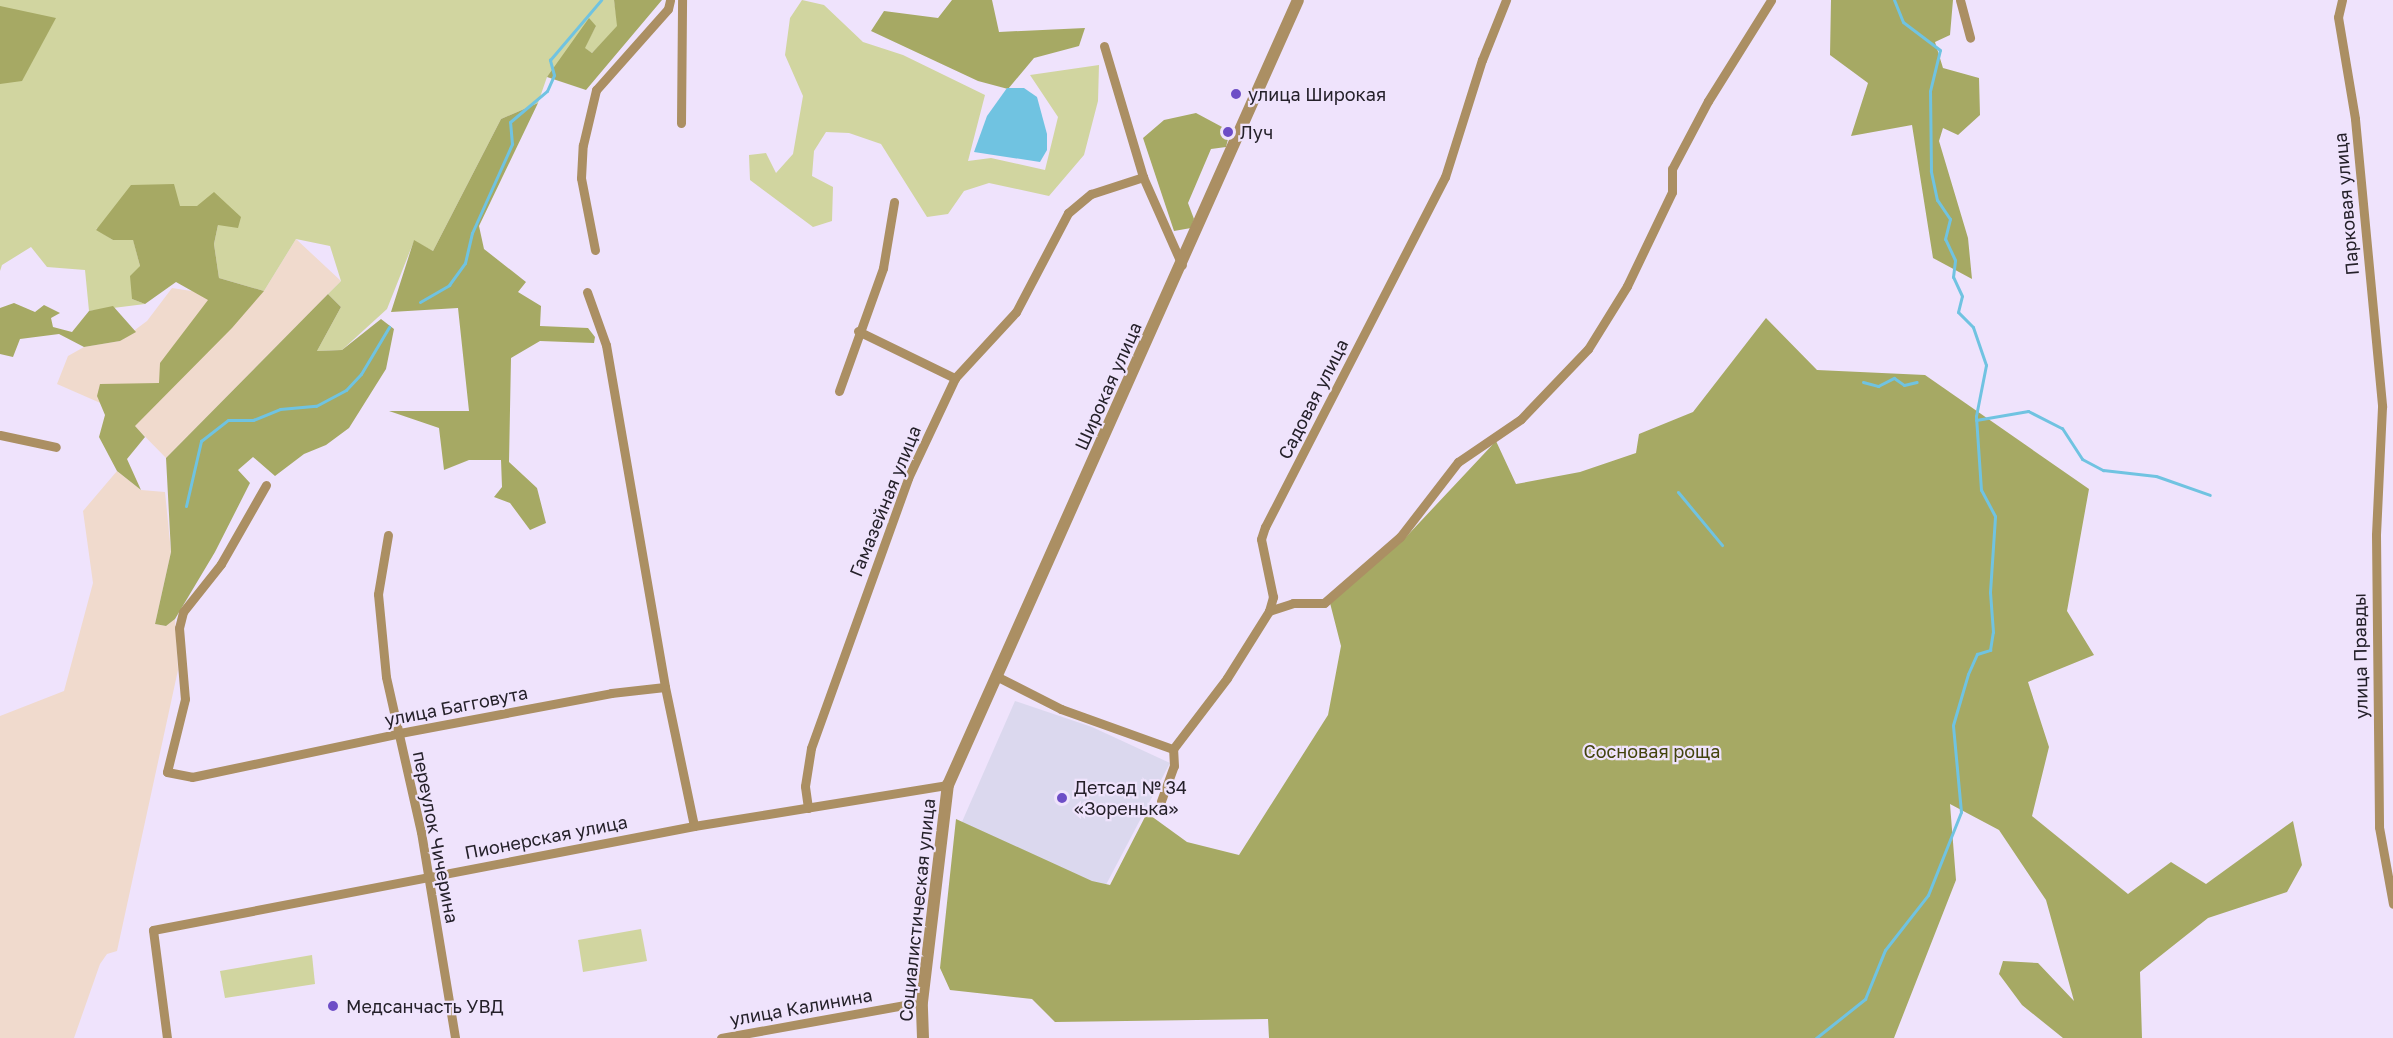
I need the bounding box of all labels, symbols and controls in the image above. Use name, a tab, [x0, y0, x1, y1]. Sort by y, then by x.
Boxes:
place label: улица Широкая	[1248, 83, 1386, 105]
marker: улица Широкая	[1229, 87, 1243, 101]
place label: Луч	[1240, 121, 1273, 143]
marker: Луч	[1221, 125, 1235, 139]
street label: Парковая улица	[2329, 132, 2363, 276]
street label: Широкая улица	[1070, 319, 1146, 453]
street label: Садовая улица	[1273, 335, 1353, 463]
street label: Гамазейная улица	[845, 422, 925, 580]
street label: улица Правды	[2348, 593, 2372, 719]
street label: улица Багговута	[383, 682, 529, 730]
park label: Сосновая роща	[1583, 740, 1721, 762]
street label: переулок Чичерина	[409, 749, 463, 925]
place label: Детсад № 34 «Зоренька»	[1074, 777, 1187, 820]
marker: Детсад № 34 «Зоренька»	[1055, 791, 1069, 805]
street label: Социалистическая улица	[895, 797, 939, 1023]
street label: Пионерская улица	[463, 811, 629, 863]
street label: улица Калинина	[728, 984, 874, 1030]
place label: Медсанчасть УВД	[346, 995, 504, 1017]
marker: Медсанчасть УВД	[324, 997, 342, 1015]

